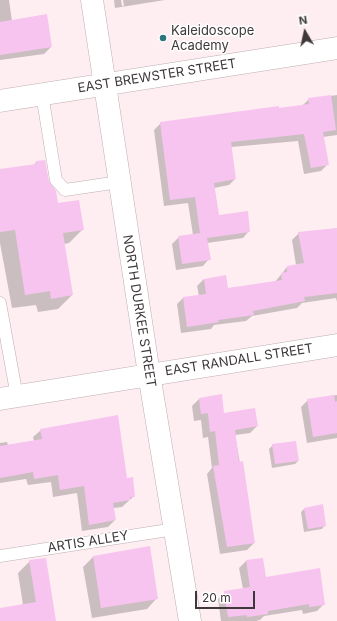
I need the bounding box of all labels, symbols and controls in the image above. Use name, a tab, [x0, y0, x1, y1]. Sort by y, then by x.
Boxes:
north arrow	[285, 12, 325, 52]
text: N	[298, 13, 308, 28]
place label: Kaleidoscope Academy	[171, 23, 254, 54]
marker: Kaleidoscope Academy	[158, 33, 168, 43]
street label: EAST BREWSTER STREET	[77, 56, 237, 96]
street label: NORTH DURKEE STREET	[119, 234, 159, 388]
street label: EAST RANDALL STREET	[164, 341, 314, 379]
street label: ARTIS ALLEY	[47, 528, 129, 556]
scale bar	[197, 583, 257, 609]
text: 20 m	[202, 590, 231, 605]

